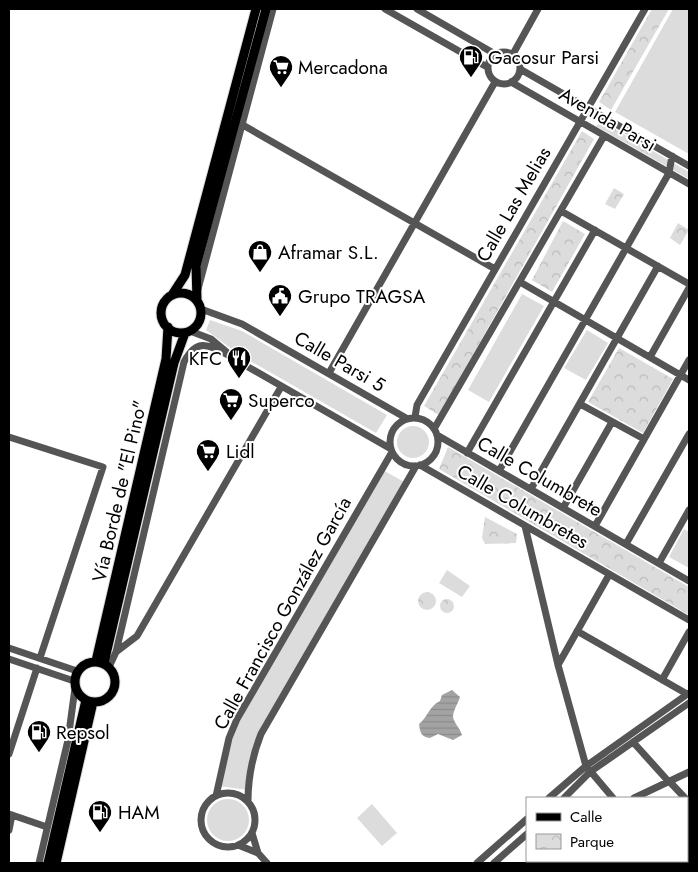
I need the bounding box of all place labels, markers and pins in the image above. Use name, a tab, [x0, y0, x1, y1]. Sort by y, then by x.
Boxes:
fuel station icon: Gacosur Parsi	[458, 44, 484, 78]
place label: Gacosur Parsi	[488, 44, 599, 71]
supermarket icon: Mercadona	[268, 54, 294, 88]
place label: Mercadona	[298, 54, 388, 81]
shop icon: Aframar S.L.	[247, 239, 273, 273]
place label: Aframar S.L.	[278, 239, 379, 266]
public building icon: Grupo TRAGSA	[267, 283, 293, 317]
place label: Grupo TRAGSA	[298, 283, 426, 310]
place label: KFC	[189, 345, 222, 372]
restaurant icon: KFC	[226, 345, 252, 379]
supermarket icon: Superco	[218, 387, 244, 421]
place label: Superco	[248, 387, 315, 414]
supermarket icon: Lidl	[195, 438, 221, 472]
place label: Lidl	[226, 438, 255, 465]
fuel station icon: Repsol	[26, 719, 52, 753]
place label: Repsol	[56, 719, 110, 746]
fuel station icon: HAM	[87, 799, 113, 833]
place label: HAM	[118, 799, 160, 826]

